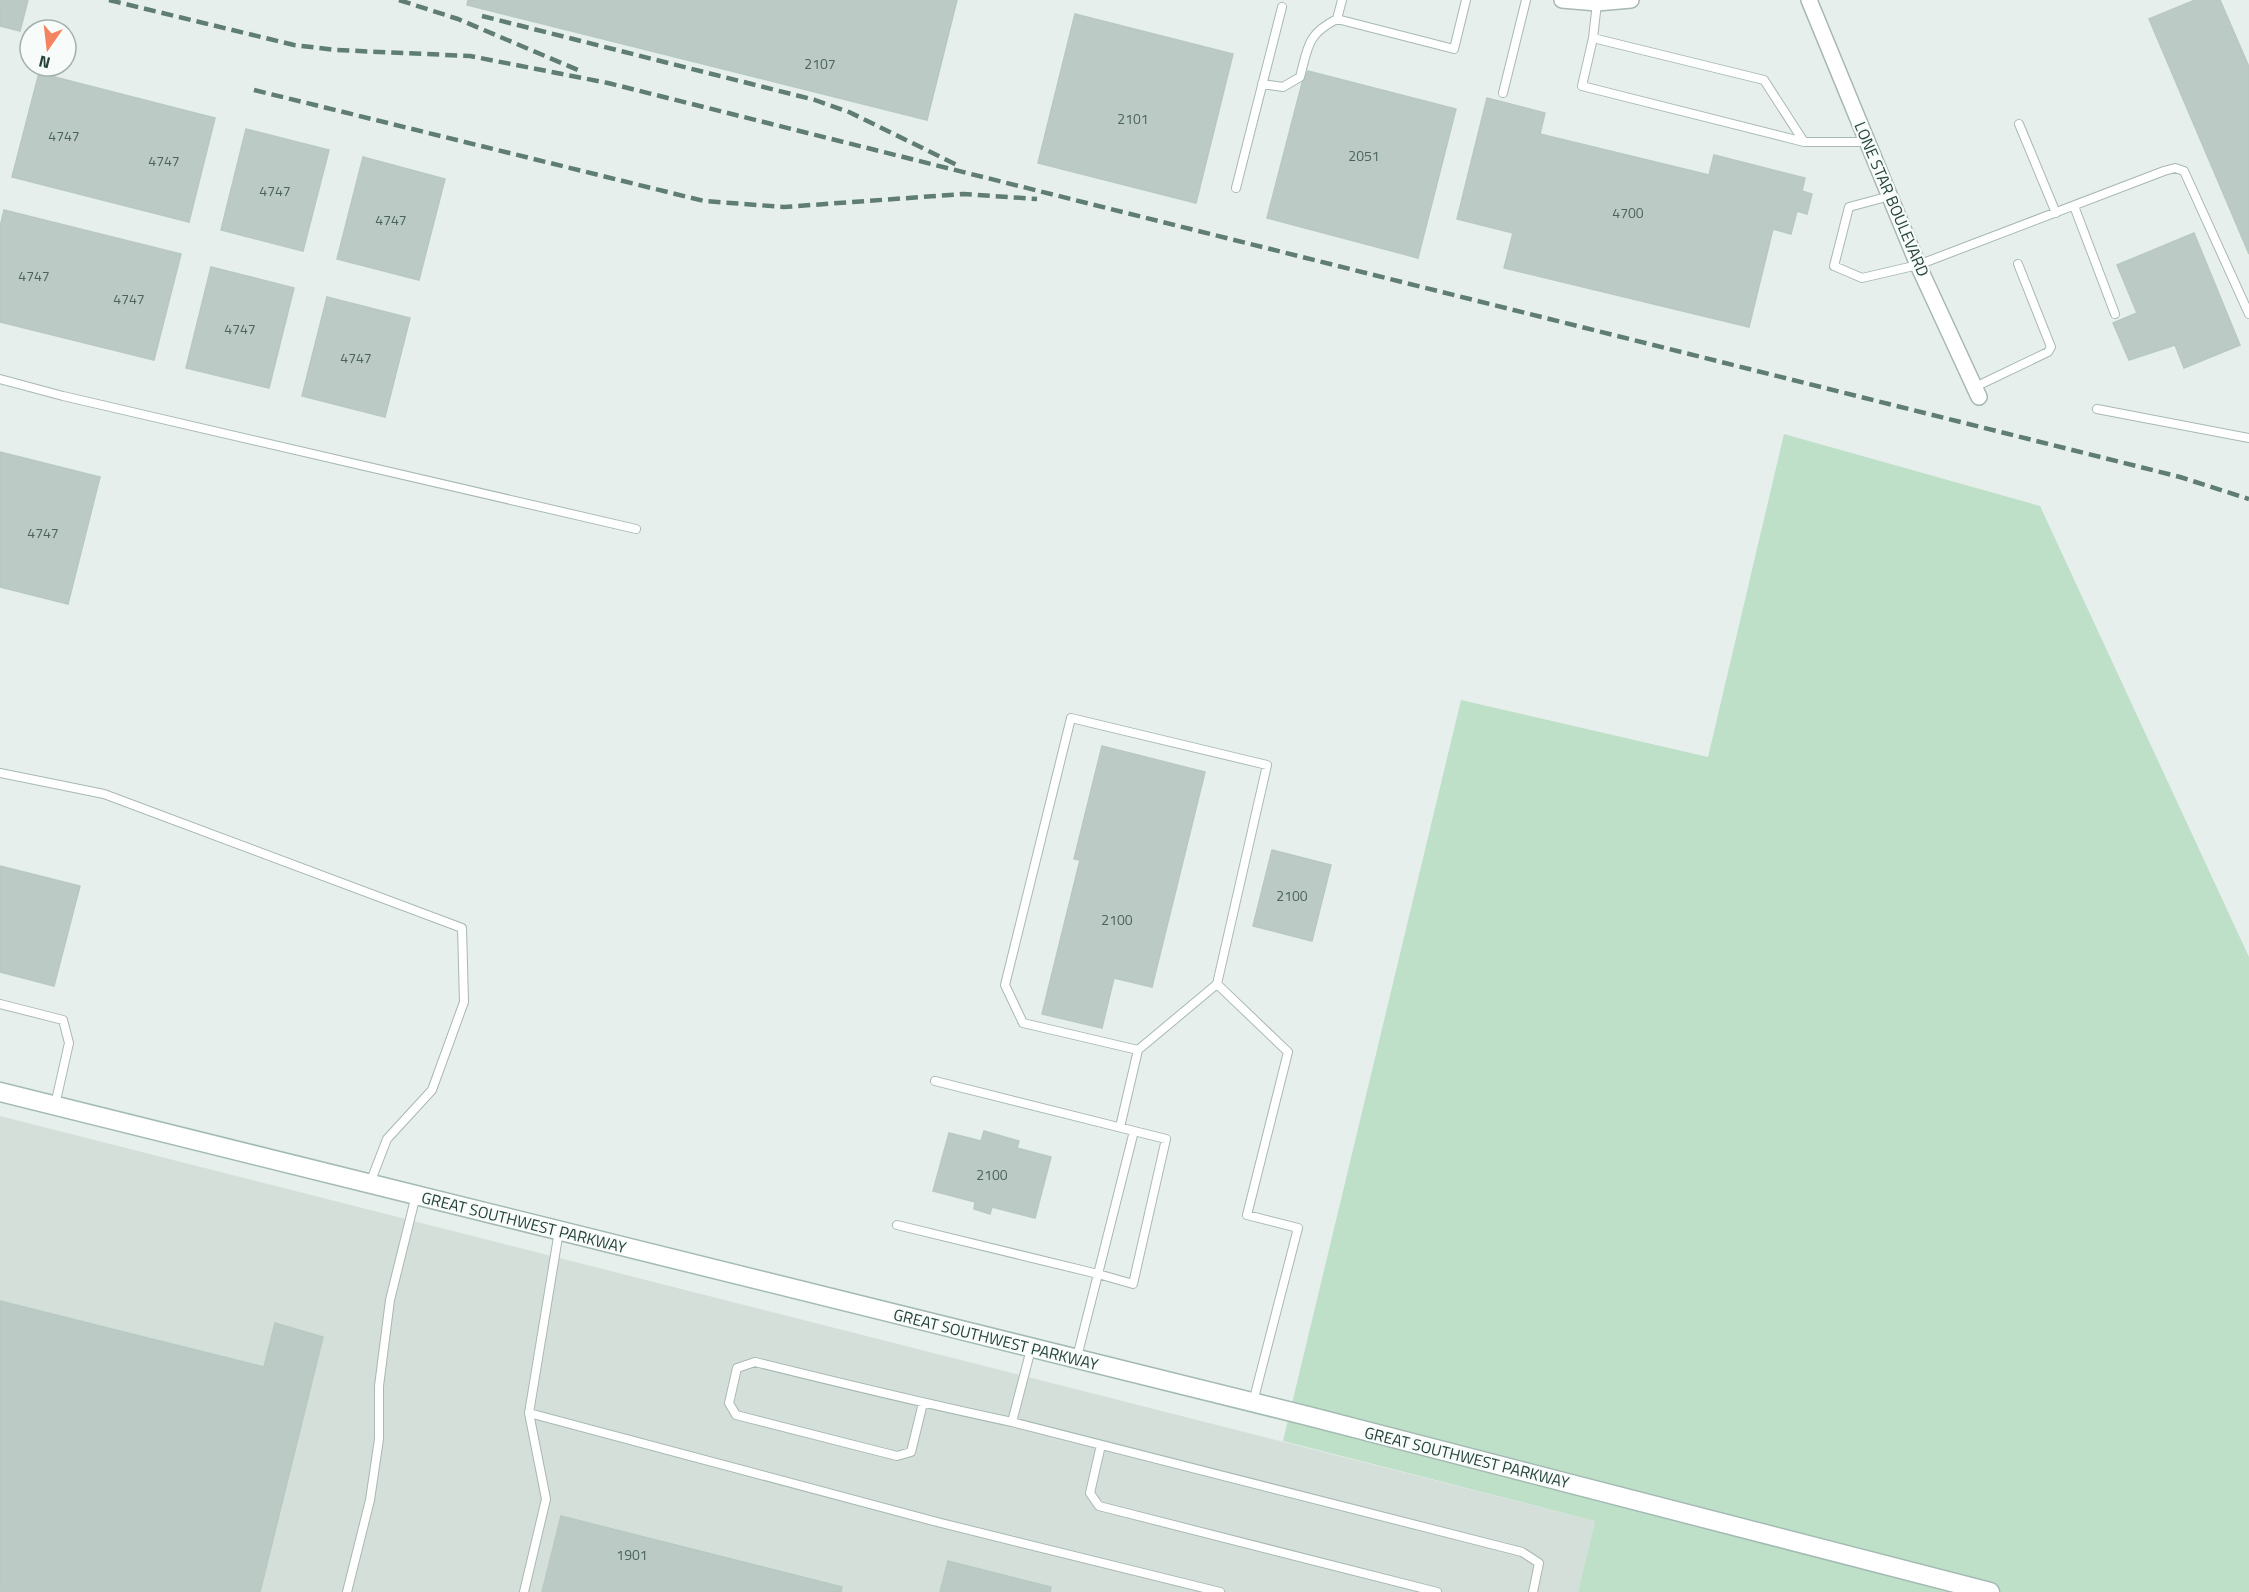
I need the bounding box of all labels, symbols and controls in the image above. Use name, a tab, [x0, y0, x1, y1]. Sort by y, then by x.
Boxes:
north arrow	[18, 18, 78, 78]
text: N	[36, 50, 53, 76]
house number: 2107	[804, 53, 836, 74]
house number: 2101	[1117, 108, 1149, 129]
street label: LONE STAR BOULEVARD	[1848, 118, 1936, 280]
house number: 4747	[48, 125, 80, 146]
house number: 2051	[1348, 145, 1380, 166]
house number: 4747	[148, 150, 180, 171]
house number: 4747	[259, 180, 291, 201]
house number: 4700	[1612, 202, 1644, 223]
house number: 4747	[375, 209, 407, 230]
house number: 4747	[18, 265, 50, 286]
house number: 4747	[113, 288, 145, 309]
house number: 4747	[224, 318, 256, 339]
house number: 4747	[340, 347, 372, 368]
house number: 4747	[27, 522, 59, 543]
house number: 2100	[1276, 885, 1308, 906]
house number: 2100	[1101, 909, 1133, 930]
house number: 2100	[976, 1164, 1008, 1185]
street label: GREAT SOUTHWEST PARKWAY	[419, 1185, 629, 1259]
street label: GREAT SOUTHWEST PARKWAY	[891, 1302, 1101, 1376]
street label: GREAT SOUTHWEST PARKWAY	[1362, 1420, 1572, 1494]
house number: 1901	[616, 1544, 648, 1565]

